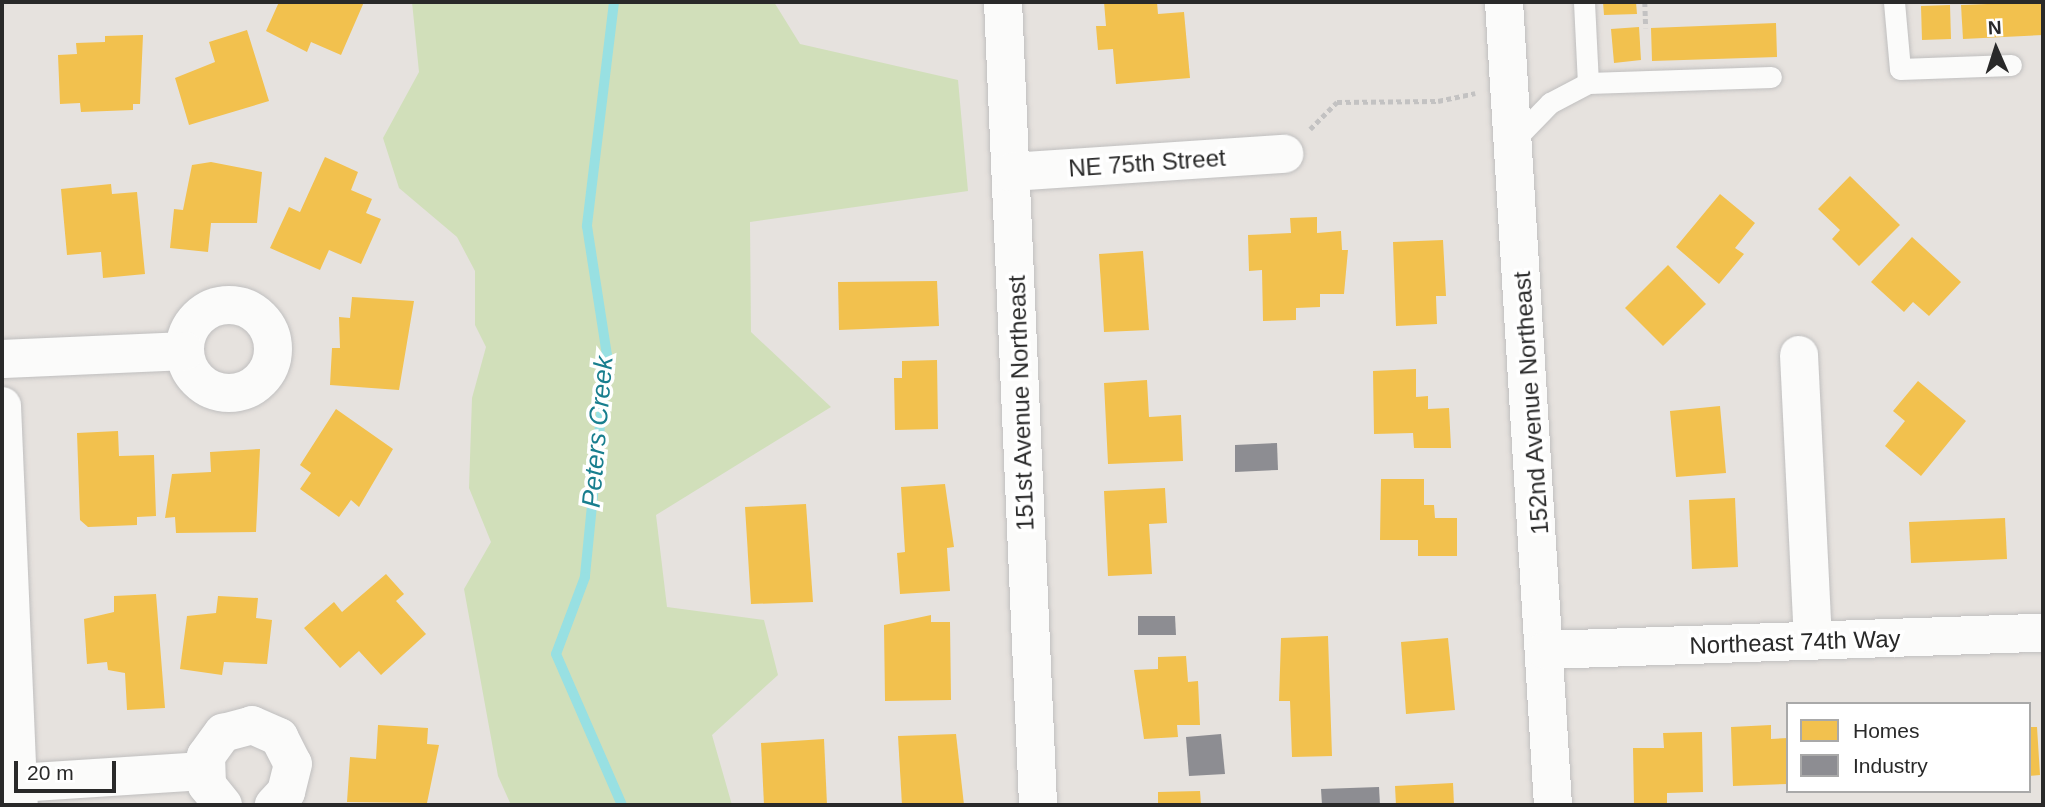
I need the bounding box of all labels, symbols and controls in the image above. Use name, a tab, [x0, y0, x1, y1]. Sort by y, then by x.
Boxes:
north arrow	[1961, 14, 2031, 84]
text: N	[1987, 17, 2002, 38]
street label: NE 75th Street	[1067, 143, 1227, 183]
street label: 152nd Avenue Northeast	[1507, 270, 1555, 536]
street label: 151st Avenue Northeast	[1002, 274, 1040, 532]
water label: Peters Creek	[576, 355, 620, 509]
street label: Northeast 74th Way	[1689, 624, 1901, 660]
legend	[1786, 702, 2031, 793]
text: Homes	[1853, 719, 1920, 742]
scale bar	[18, 748, 119, 792]
text: Industry	[1853, 754, 1928, 777]
text: 20 m	[27, 761, 74, 784]

